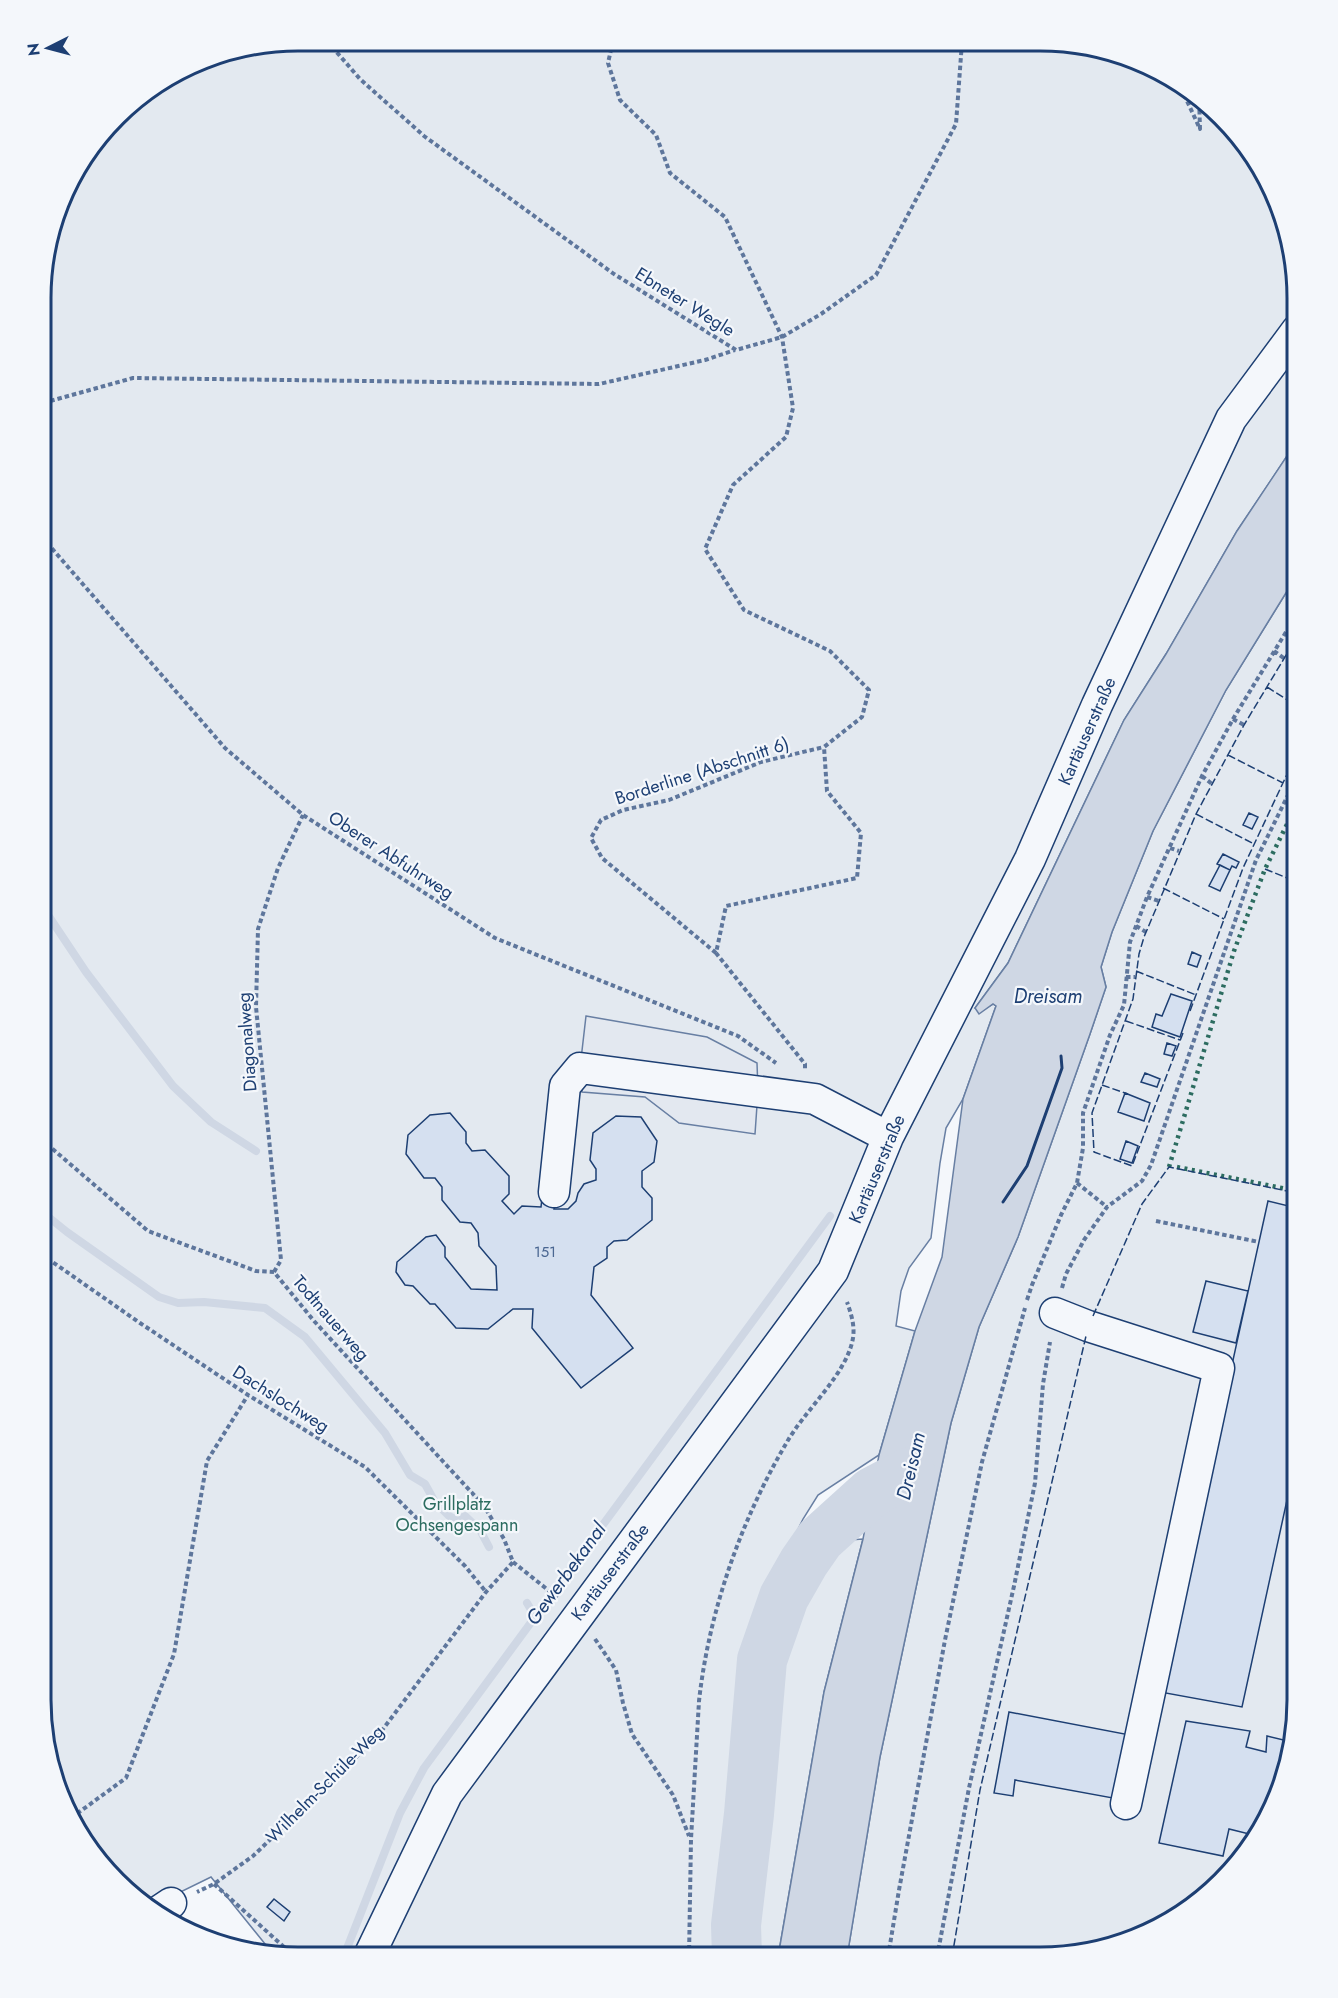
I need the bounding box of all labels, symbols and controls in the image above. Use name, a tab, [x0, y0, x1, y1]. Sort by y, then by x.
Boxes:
north arrow	[18, 18, 78, 78]
text: N	[21, 42, 46, 57]
street label: Ebneter Wegle	[630, 261, 740, 343]
street label: Kartäuserstraße	[1052, 673, 1122, 789]
street label: Borderline (Abschnitt 6)	[612, 731, 792, 811]
street label: Oberer Abfuhrweg	[323, 805, 459, 905]
water label: Dreisam	[1014, 982, 1082, 1011]
street label: Diagonalweg	[231, 992, 263, 1092]
street label: Kartäuserstraße	[842, 1111, 912, 1227]
house number: 151	[534, 1241, 556, 1263]
street label: Todtnauerweg	[286, 1269, 376, 1367]
street label: Dachslochweg	[228, 1359, 334, 1439]
water label: Dreisam	[889, 1429, 933, 1503]
park label: Grillplatz Ochsengespann	[396, 1491, 518, 1538]
water label: Gewerbekanal	[519, 1515, 614, 1631]
street label: Kartäuserstraße	[565, 1518, 655, 1626]
street label: Wilhelm-Schüle-Weg	[260, 1719, 390, 1849]

